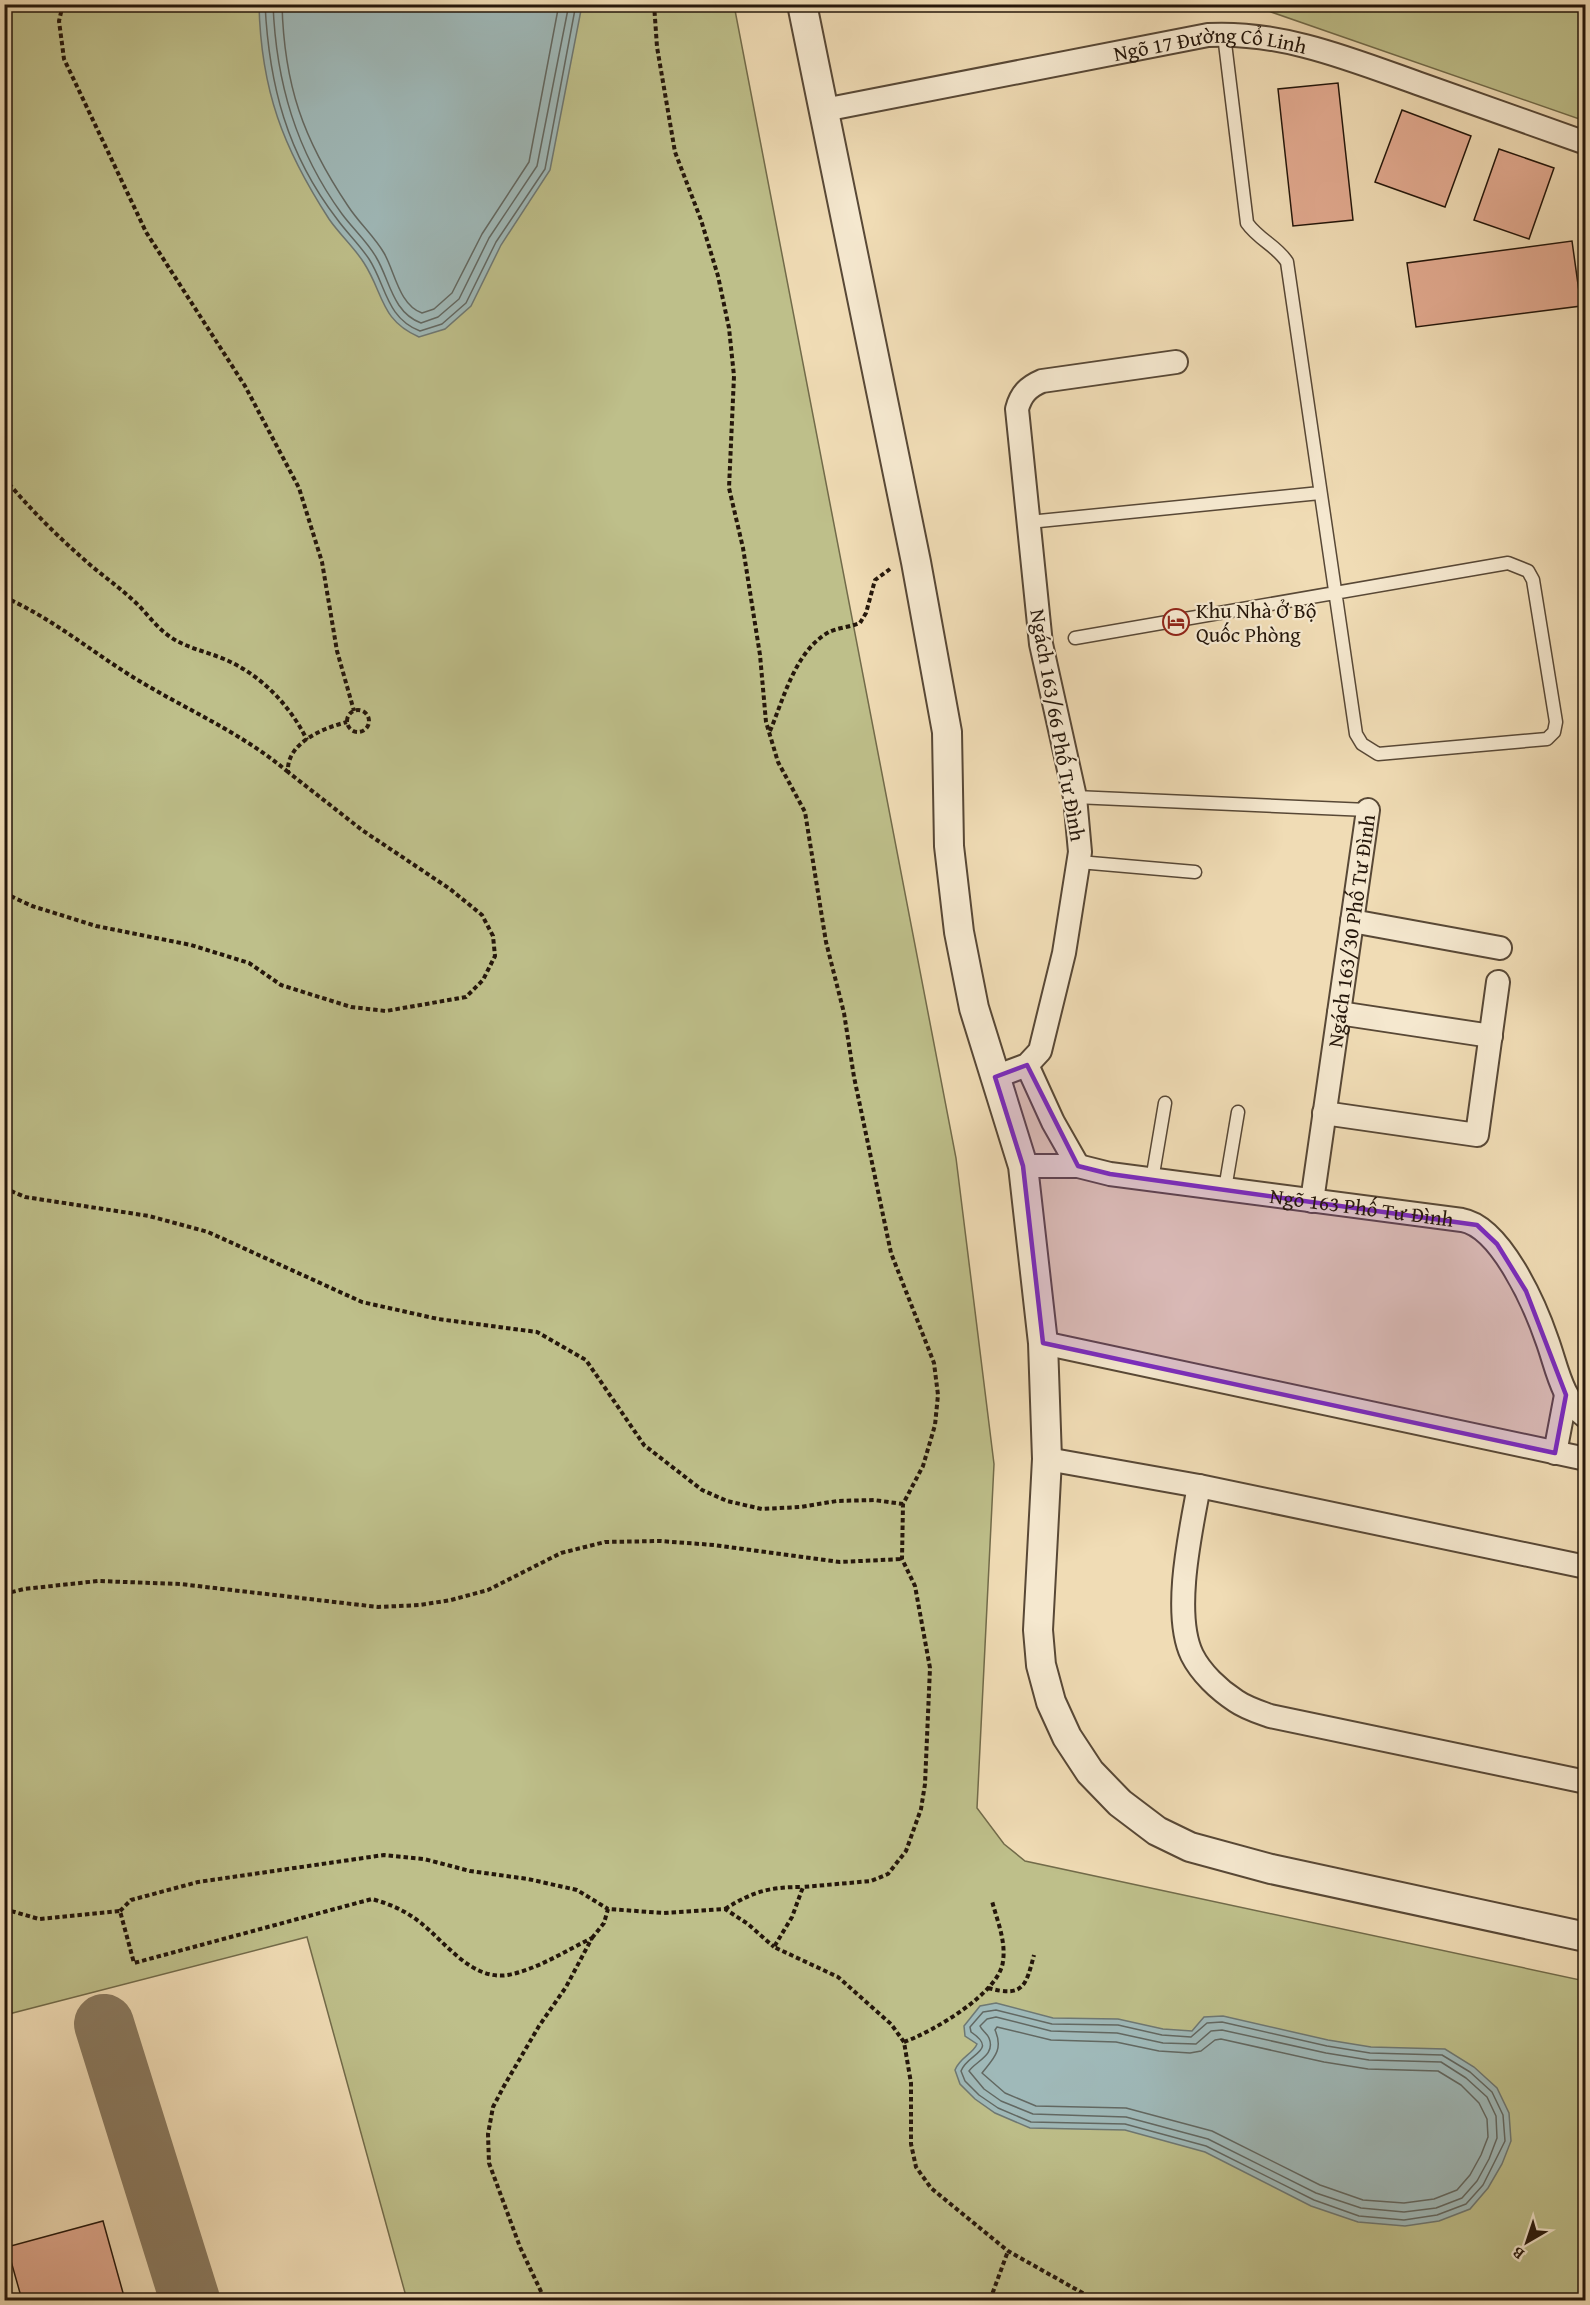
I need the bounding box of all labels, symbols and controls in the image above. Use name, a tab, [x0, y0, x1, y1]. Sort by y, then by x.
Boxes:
street label: Ngõ 17 Đường Cổ Linh	[1111, 19, 1310, 69]
place label: Khu Nhà Ở Bộ Quốc Phòng	[1196, 595, 1316, 650]
street label: Ngách 163/66 Phố Tư Đình	[1022, 607, 1094, 844]
hotel icon: Khu Nhà Ở Bộ Quốc Phòng	[1161, 607, 1191, 637]
street label: Ngách 163/30 Phố Tư Đình	[1319, 812, 1383, 1049]
street label: Ngõ 163 Phố Tư Đình	[1268, 1180, 1456, 1234]
north arrow	[1497, 2212, 1557, 2272]
text: B	[1506, 2241, 1529, 2266]

